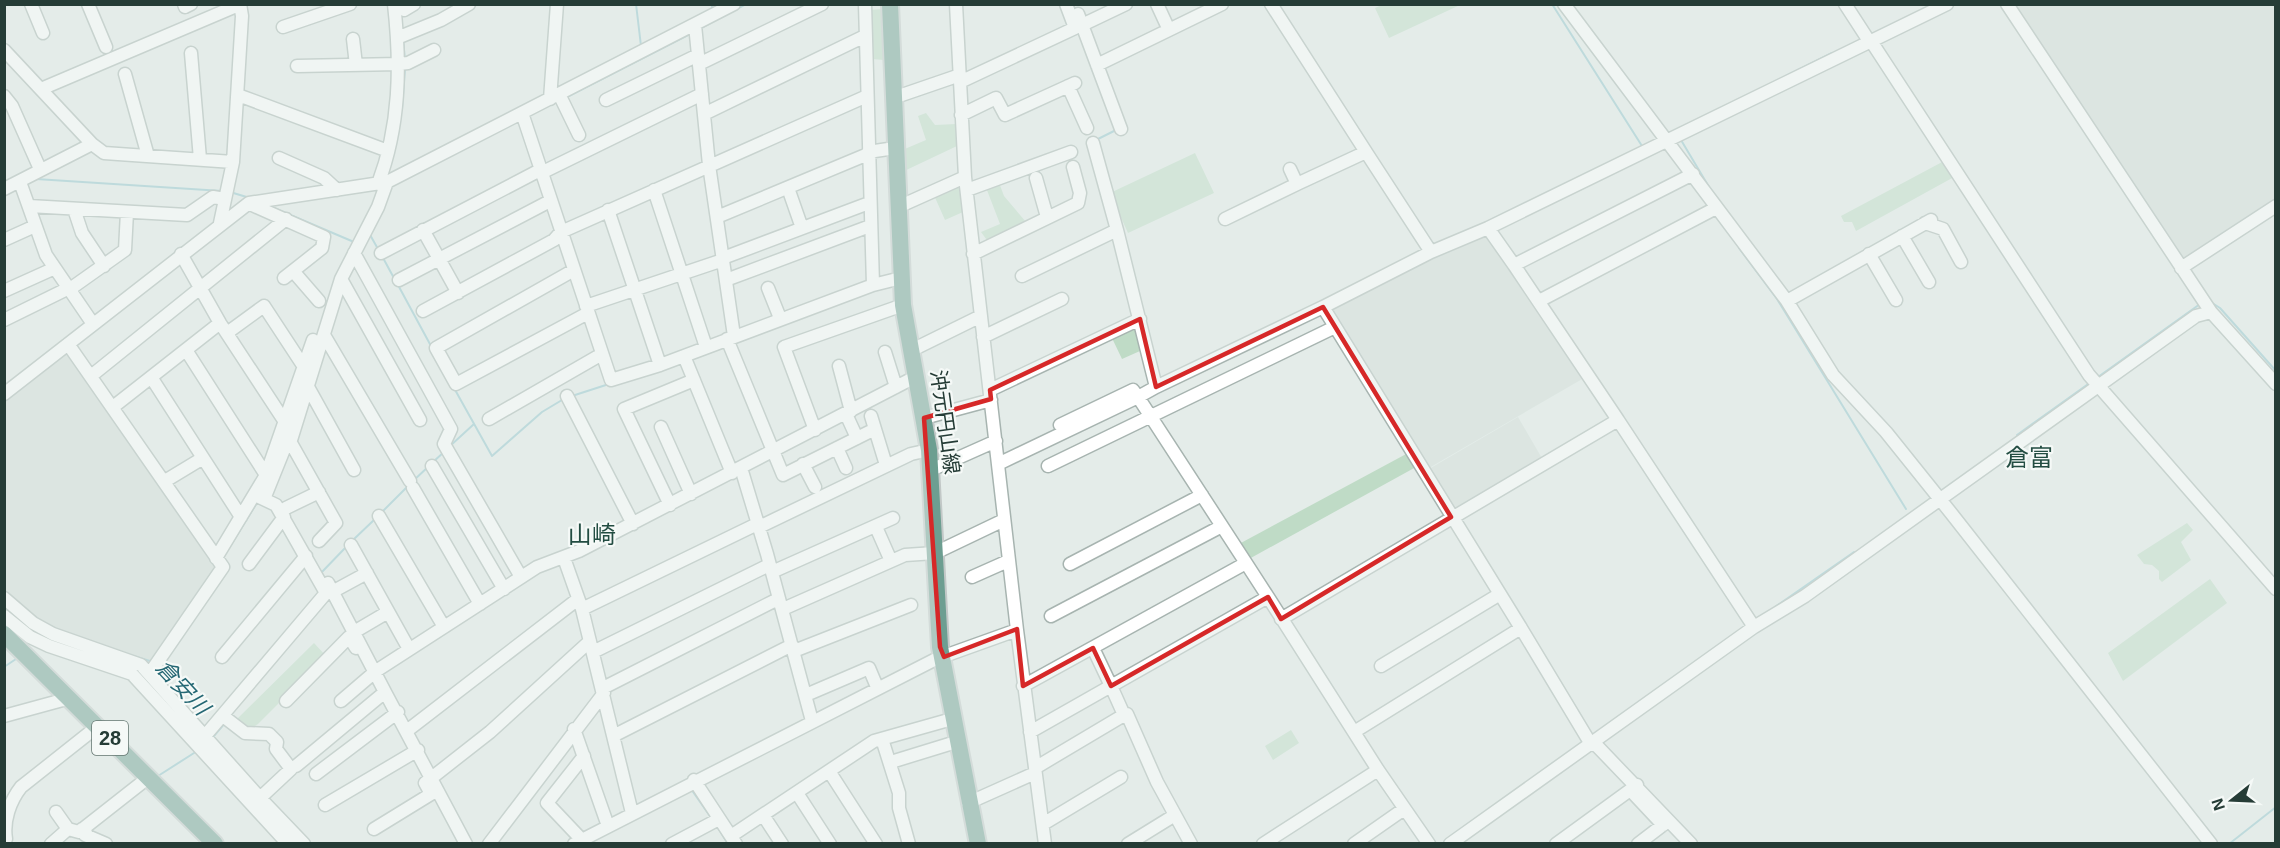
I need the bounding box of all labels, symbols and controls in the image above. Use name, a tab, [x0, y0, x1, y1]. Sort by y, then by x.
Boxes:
street label: 沖元円山線	[927, 368, 964, 476]
district label: 倉富	[2005, 444, 2053, 471]
district label: 山崎	[568, 521, 616, 548]
water label: 倉安川	[151, 655, 216, 721]
road number: 28	[92, 721, 128, 755]
north arrow	[2202, 770, 2262, 830]
text: N	[2208, 796, 2228, 813]

